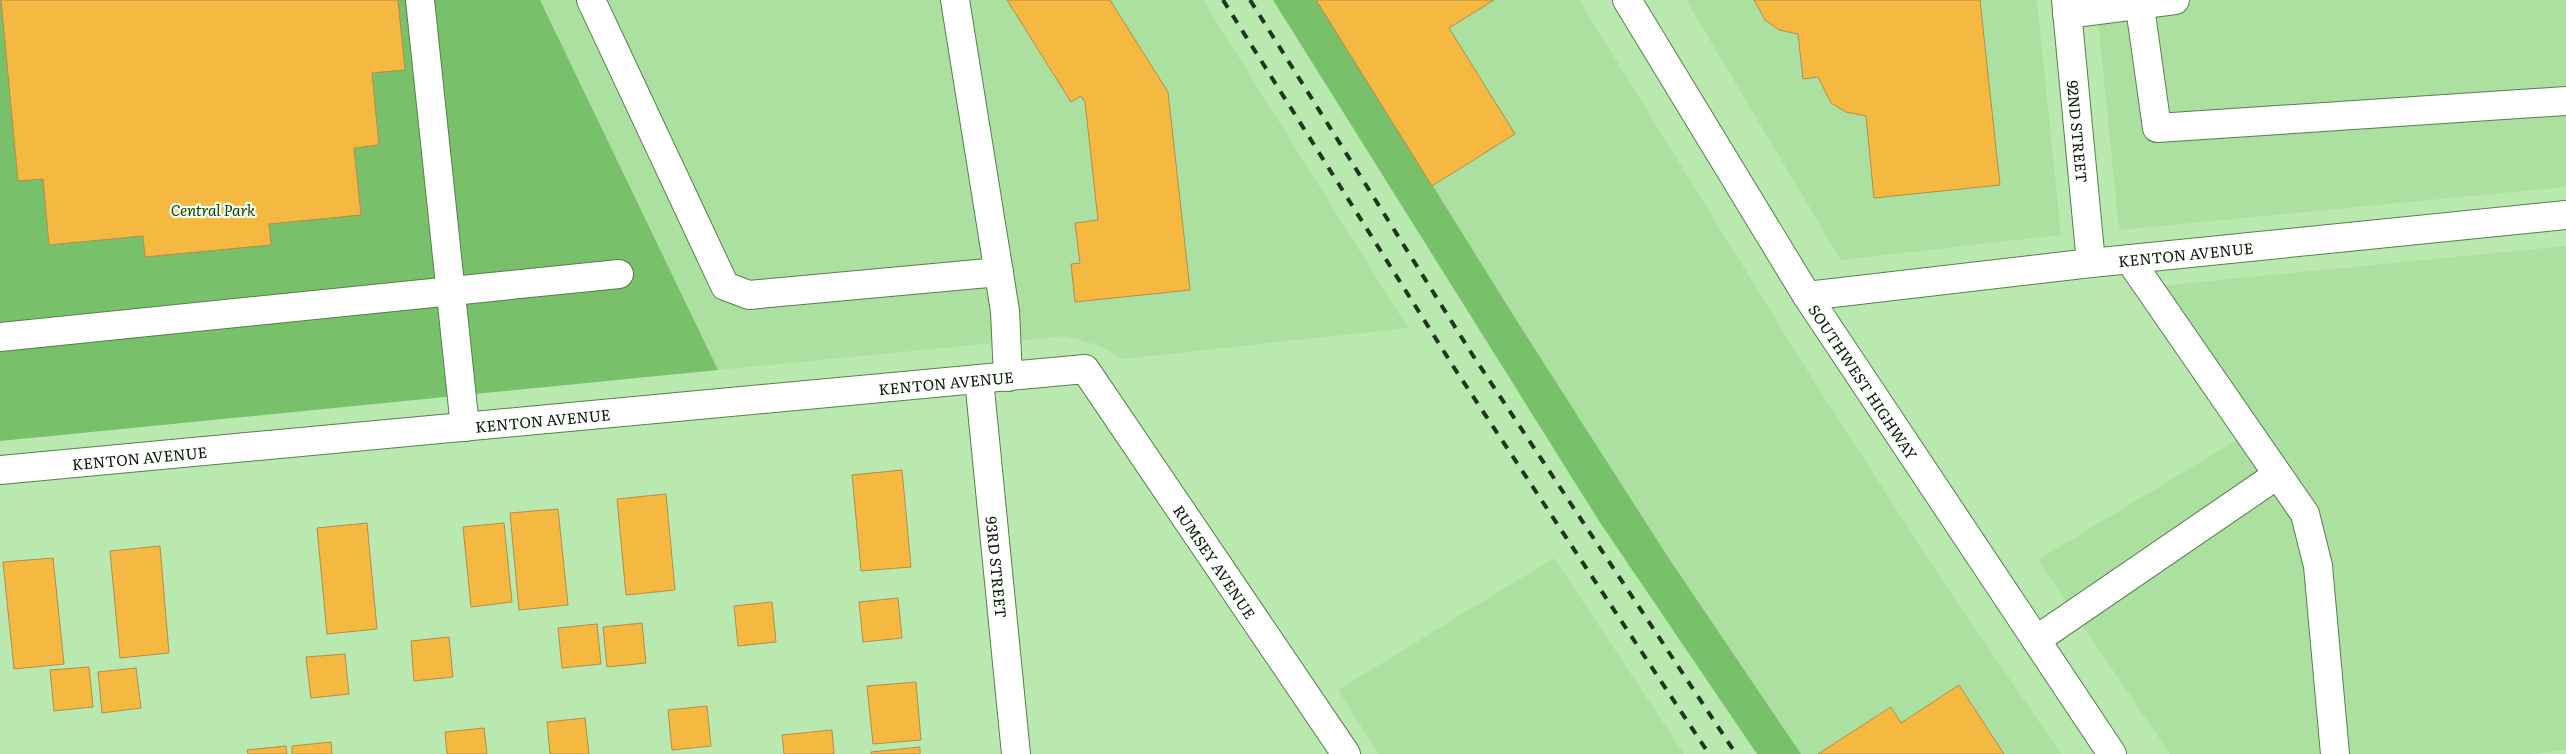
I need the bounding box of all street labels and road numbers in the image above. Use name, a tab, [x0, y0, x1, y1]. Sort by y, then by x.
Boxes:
street label: 92ND STREET	[2062, 79, 2095, 184]
street label: KENTON AVENUE	[2117, 235, 2254, 272]
street label: SOUTHWEST HIGHWAY	[1804, 299, 1924, 464]
street label: KENTON AVENUE	[877, 364, 1014, 400]
street label: KENTON AVENUE	[474, 402, 611, 437]
street label: KENTON AVENUE	[71, 439, 208, 475]
street label: RUMSEY AVENUE	[1168, 500, 1262, 623]
street label: 93RD STREET	[981, 515, 1014, 619]

